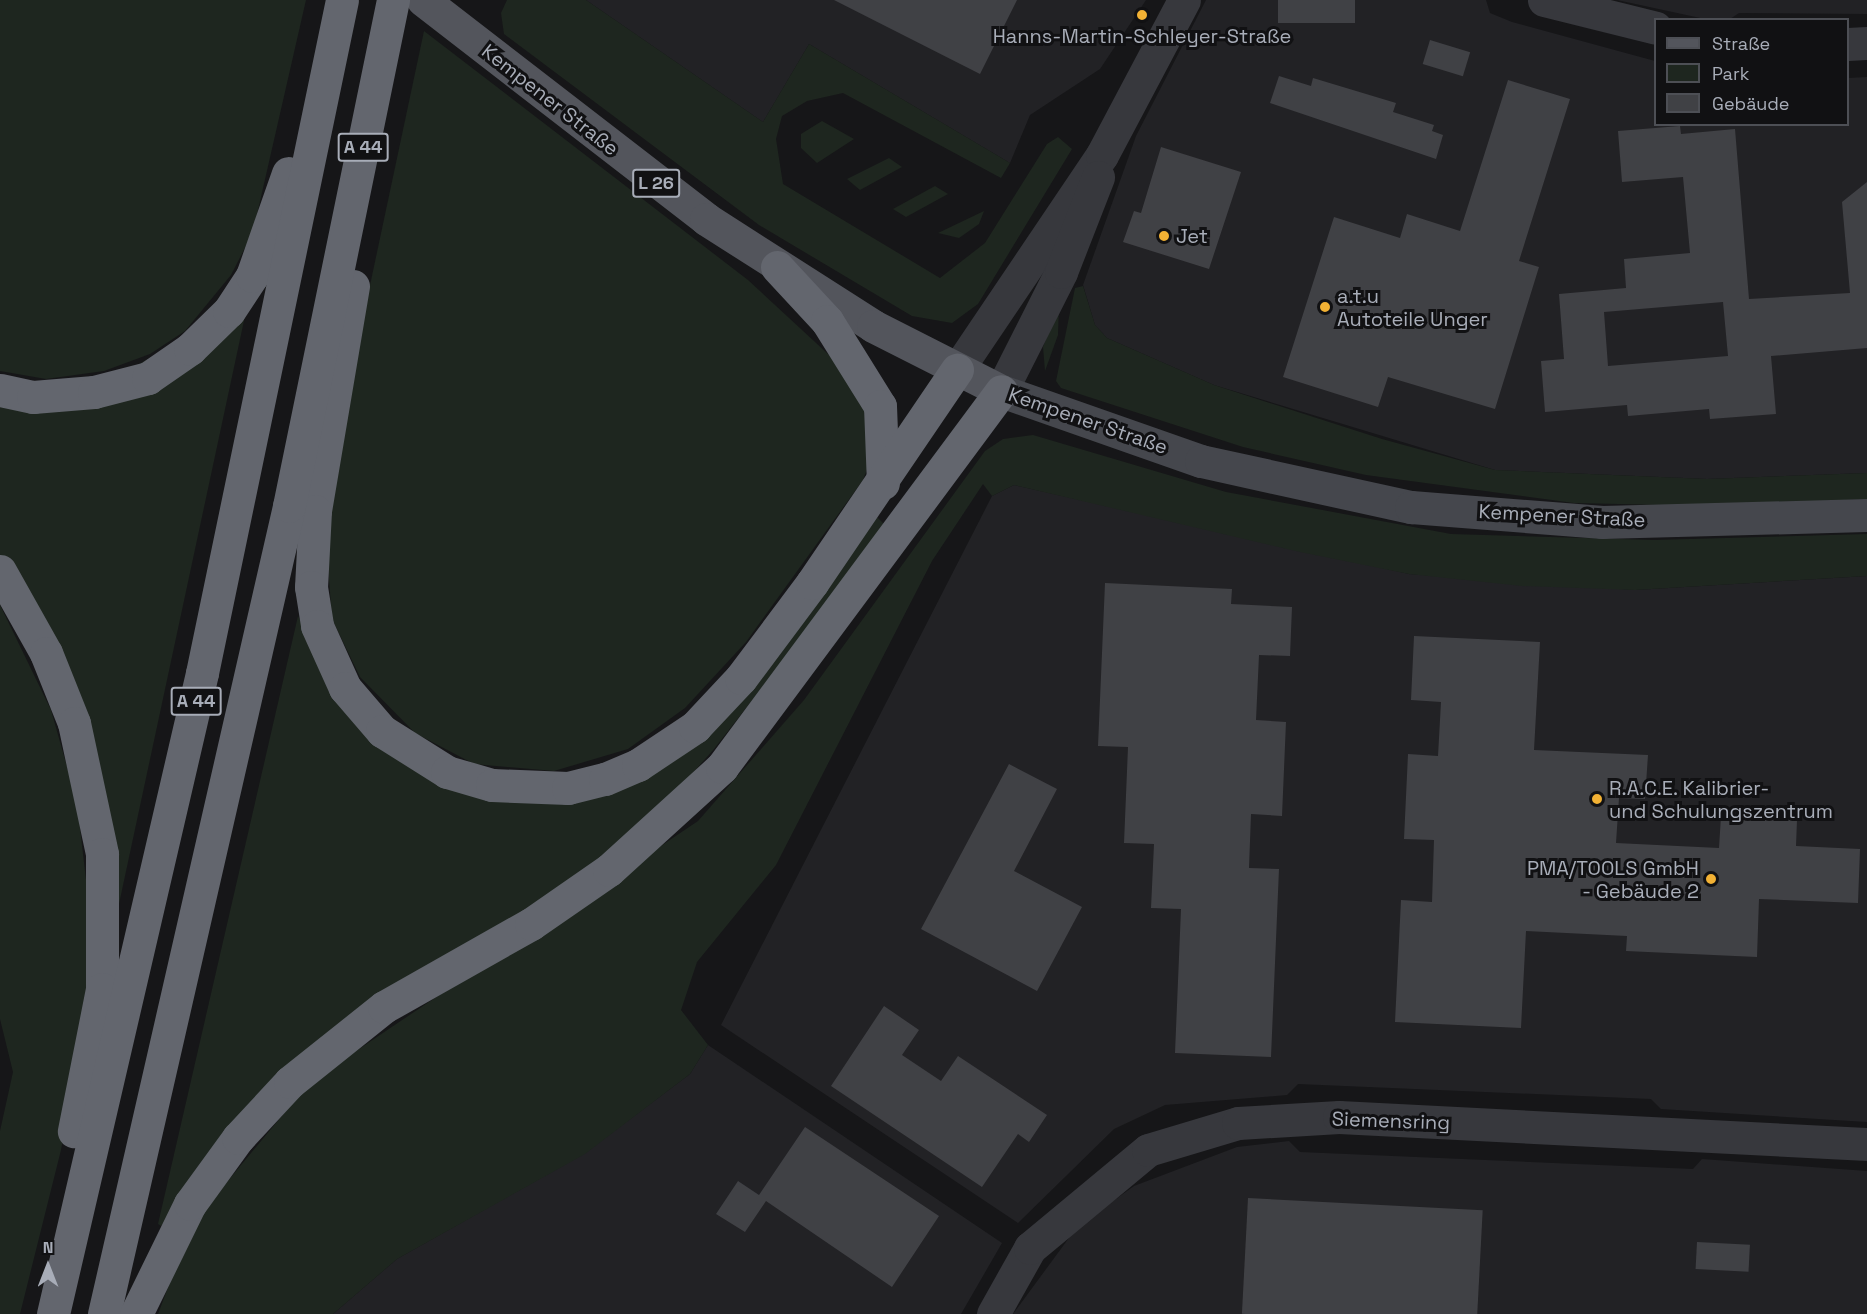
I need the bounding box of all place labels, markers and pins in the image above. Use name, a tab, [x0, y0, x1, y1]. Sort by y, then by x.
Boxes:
marker: Hanns-Martin-Schleyer-Straße	[1135, 8, 1149, 22]
place label: Hanns-Martin-Schleyer-Straße	[993, 24, 1291, 48]
place label: Jet	[1176, 224, 1208, 248]
marker: Jet	[1157, 229, 1171, 243]
place label: a.t.u Autoteile Unger	[1337, 284, 1488, 331]
marker: a.t.u Autoteile Unger	[1318, 300, 1332, 314]
place label: R.A.C.E. Kalibrier- und Schulungszentrum	[1609, 776, 1833, 823]
marker: R.A.C.E. Kalibrier- und Schulungszentrum	[1590, 792, 1604, 806]
place label: PMA/TOOLS GmbH - Gebäude 2	[1527, 856, 1699, 903]
marker: PMA/TOOLS GmbH - Gebäude 2	[1704, 872, 1718, 886]

